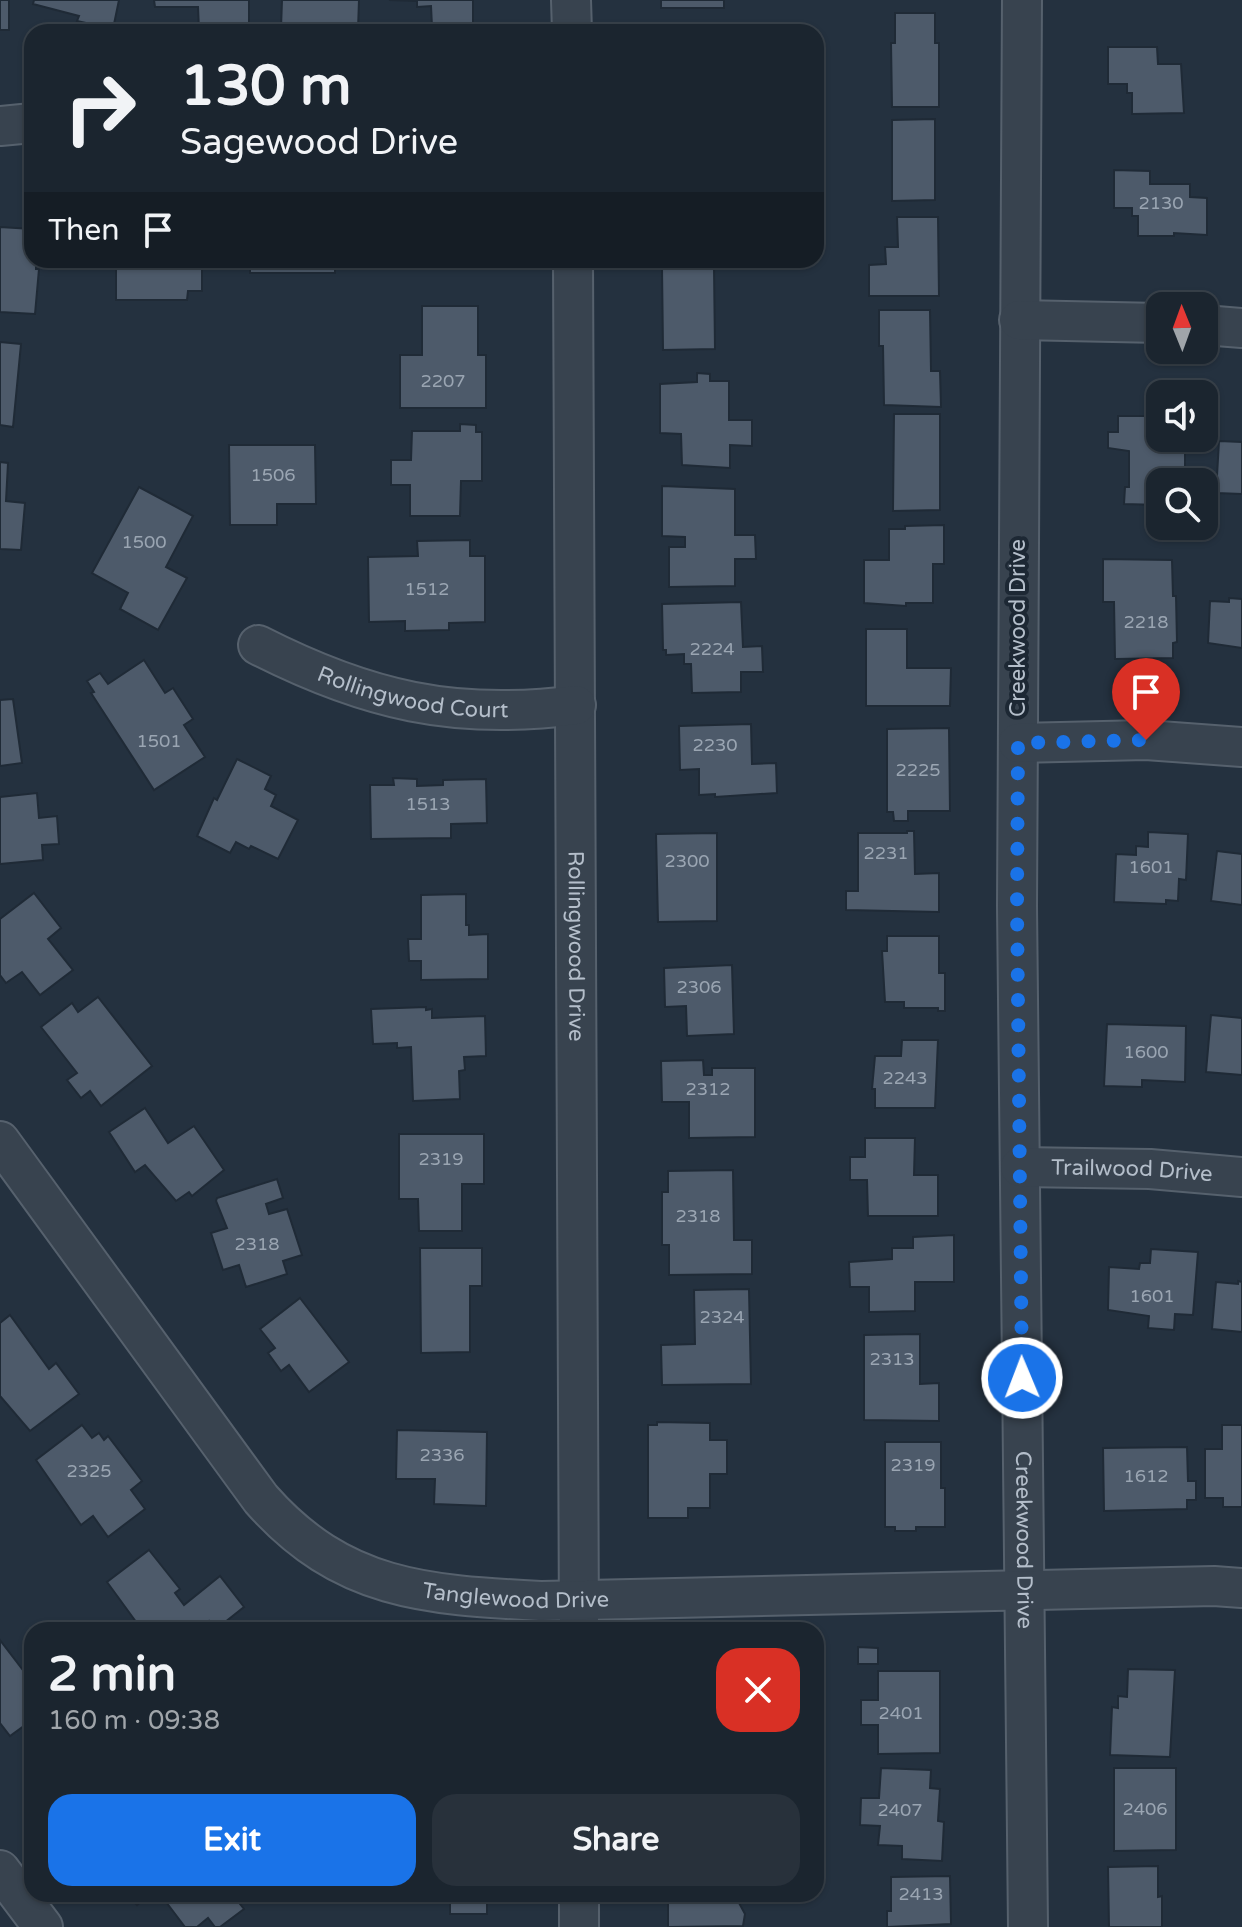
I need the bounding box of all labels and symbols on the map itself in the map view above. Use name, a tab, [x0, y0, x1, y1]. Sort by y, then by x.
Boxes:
house number: 2130	[1138, 192, 1184, 214]
north arrow	[1146, 292, 1218, 364]
house number: 2207	[420, 370, 466, 392]
house number: 1506	[250, 464, 296, 486]
house number: 1500	[121, 531, 167, 553]
street label: Creekwood Drive	[1005, 539, 1031, 717]
house number: 1512	[404, 578, 450, 600]
house number: 2218	[1123, 611, 1169, 633]
house number: 2224	[689, 638, 735, 660]
pin	[1112, 658, 1180, 740]
street label: Rollingwood Court	[314, 661, 508, 723]
house number: 1501	[136, 730, 182, 752]
house number: 2230	[692, 734, 738, 756]
house number: 2225	[895, 759, 941, 781]
house number: 1513	[405, 793, 451, 815]
house number: 2231	[863, 842, 909, 864]
house number: 2300	[664, 850, 710, 872]
street label: Rollingwood Drive	[563, 851, 589, 1041]
house number: 1601	[1128, 856, 1174, 878]
house number: 2306	[676, 976, 722, 998]
house number: 1600	[1123, 1041, 1169, 1063]
house number: 2243	[882, 1067, 928, 1089]
house number: 2312	[685, 1078, 731, 1100]
house number: 2319	[418, 1148, 464, 1170]
street label: Trailwood Drive	[1051, 1154, 1214, 1187]
house number: 2318	[675, 1205, 721, 1227]
house number: 2318	[234, 1233, 280, 1255]
house number: 1601	[1129, 1285, 1175, 1307]
house number: 2324	[699, 1306, 745, 1328]
position arrow	[980, 1336, 1064, 1420]
house number: 2313	[869, 1348, 915, 1370]
house number: 2336	[419, 1444, 465, 1466]
street label: Creekwood Drive	[1010, 1451, 1038, 1629]
house number: 2319	[890, 1454, 936, 1476]
house number: 2325	[66, 1460, 112, 1482]
house number: 1612	[1123, 1465, 1169, 1487]
street label: Tanglewood Drive	[420, 1577, 609, 1614]
house number: 2401	[878, 1702, 924, 1724]
house number: 2406	[1122, 1798, 1168, 1820]
house number: 2407	[877, 1799, 923, 1821]
house number: 2413	[898, 1883, 944, 1905]

